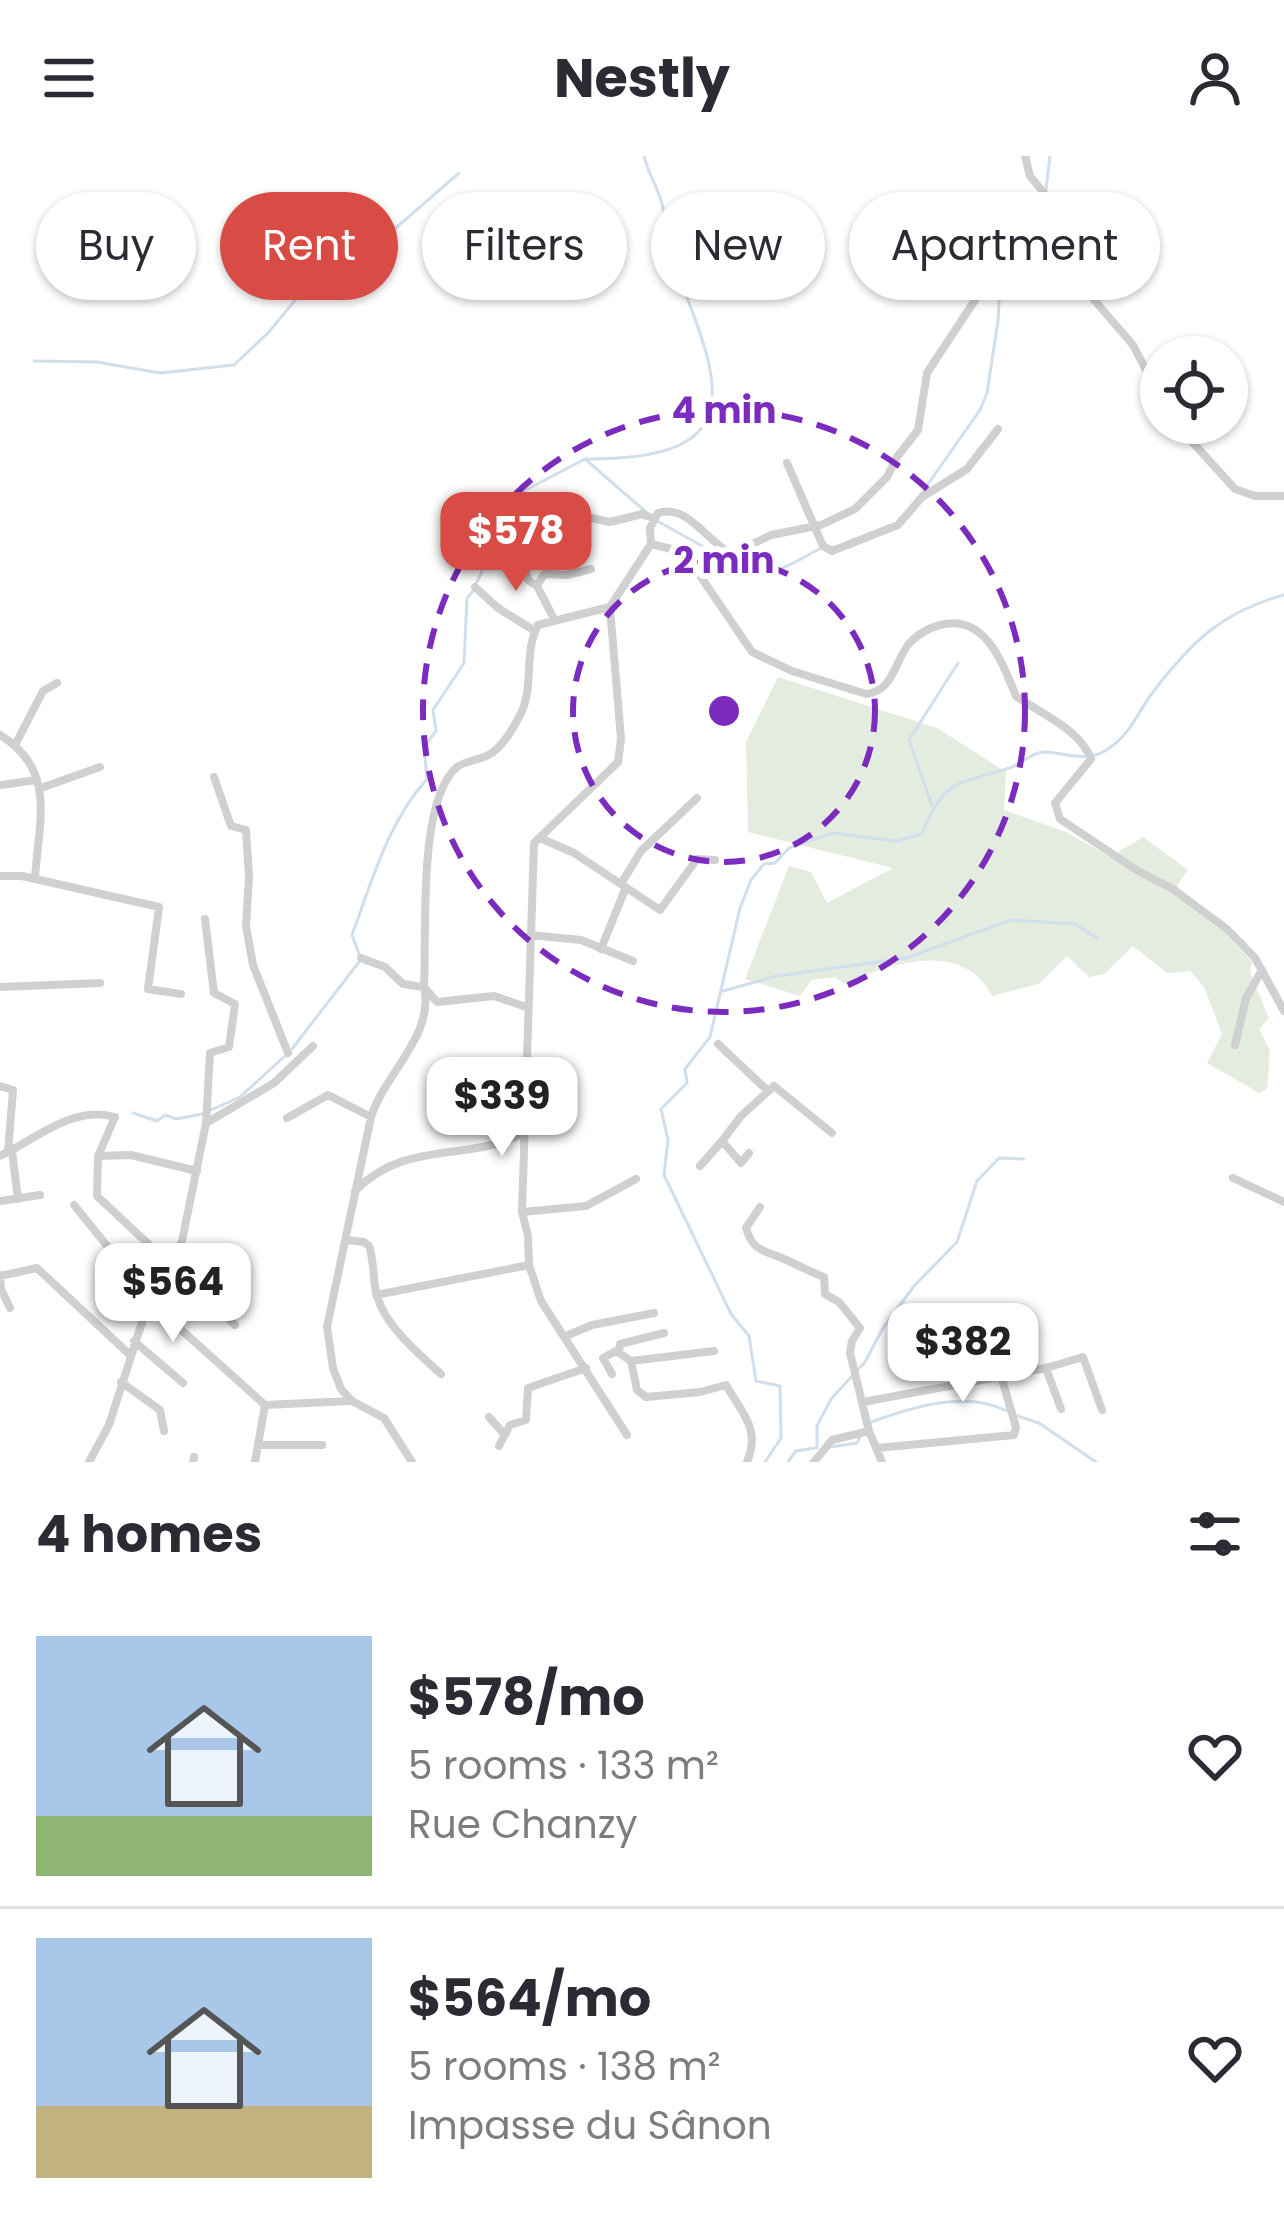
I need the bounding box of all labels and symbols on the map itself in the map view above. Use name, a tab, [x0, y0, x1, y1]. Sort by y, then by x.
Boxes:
text: 4 min	[671, 385, 777, 436]
pin: $578	[445, 492, 587, 594]
text: 2 min	[673, 535, 775, 586]
centre of rings	[703, 690, 745, 732]
pin: $339	[431, 1057, 573, 1159]
pin: $564	[102, 1243, 244, 1345]
pin: $382	[892, 1303, 1034, 1405]

